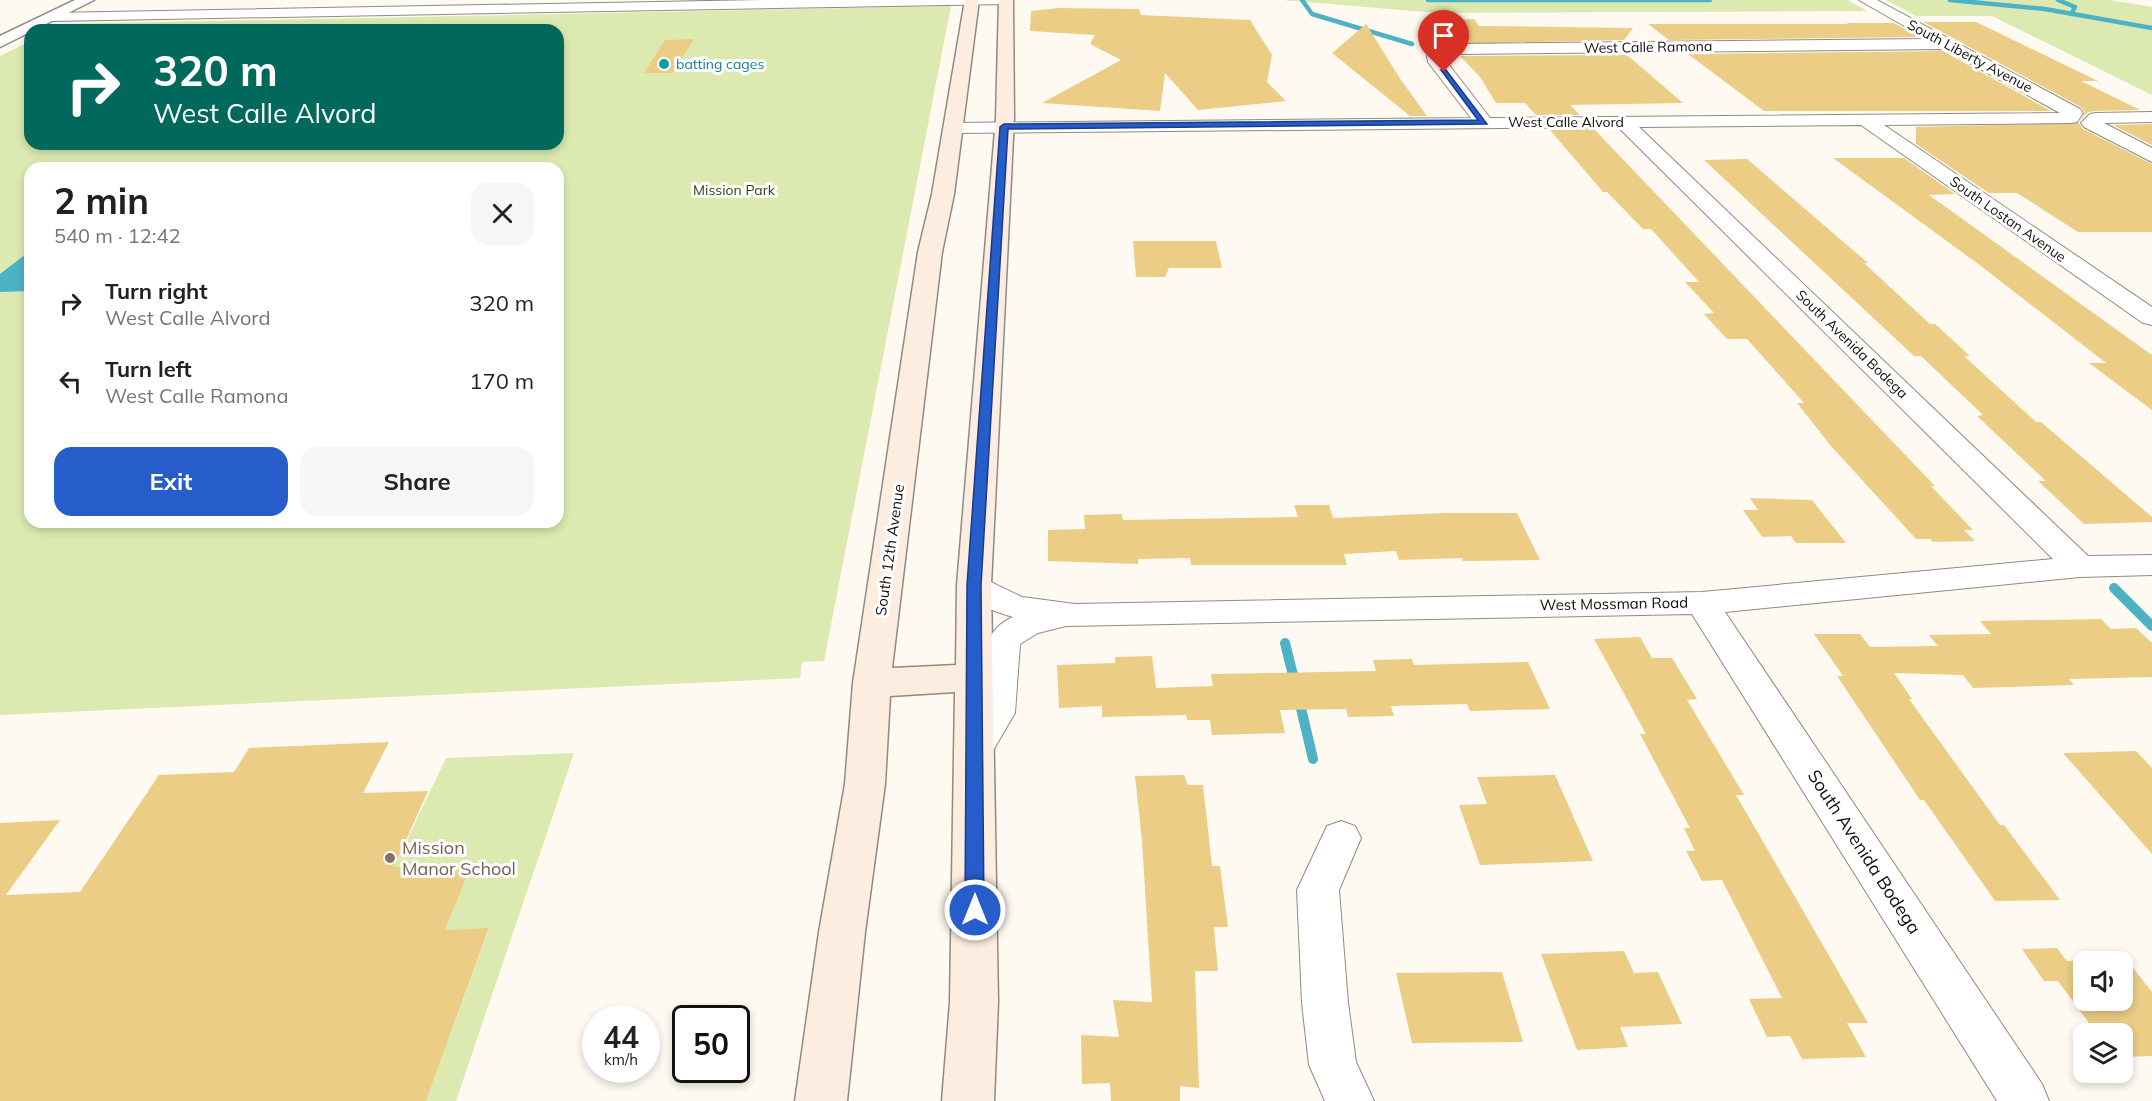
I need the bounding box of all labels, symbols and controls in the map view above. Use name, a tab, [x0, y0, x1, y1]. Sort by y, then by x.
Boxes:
pin	[1418, 10, 1469, 72]
street label: South Liberty Avenue	[1904, 15, 2036, 97]
icon: arrive	[1427, 19, 1460, 52]
street label: West Calle Ramona	[1584, 37, 1712, 57]
text: 320 m	[153, 44, 278, 97]
icon: right	[54, 48, 132, 126]
place label: batting cages	[676, 55, 764, 73]
marker: batting cages	[657, 57, 671, 71]
text: West Calle Alvord	[153, 96, 376, 130]
street label: West Calle Alvord	[1508, 113, 1624, 131]
street label: South Lostan Avenue	[1946, 172, 2070, 266]
text: 2 min	[54, 178, 149, 223]
park label: Mission Park	[693, 181, 776, 199]
button: close	[471, 182, 534, 245]
text: 540 m · 12:42	[54, 223, 180, 248]
text: Turn right	[105, 277, 208, 305]
street label: South Avenida Bodega	[1792, 286, 1912, 402]
icon: right	[54, 287, 87, 320]
text: 320 m	[469, 289, 534, 317]
text: West Calle Alvord	[105, 305, 270, 330]
text: Turn left	[105, 355, 192, 383]
icon: left	[54, 365, 87, 398]
text: 170 m	[469, 367, 534, 395]
text: West Calle Ramona	[105, 383, 288, 408]
button: Exit	[54, 447, 288, 516]
button: Share	[300, 447, 534, 516]
street label: South 12th Avenue	[871, 483, 908, 617]
street label: West Mossman Road	[1540, 593, 1688, 614]
street label: South Avenida Bodega	[1803, 765, 1926, 938]
place label: Mission Manor School	[402, 836, 516, 880]
marker: Mission Manor School	[383, 851, 397, 865]
position arrow	[943, 878, 1007, 942]
map controls	[2073, 951, 2133, 1083]
button: sound	[2073, 951, 2133, 1011]
speed limit sign: 50	[672, 1005, 750, 1083]
text: 44	[603, 1018, 639, 1056]
button: layers	[2073, 1023, 2133, 1083]
text: km/h	[604, 1050, 638, 1069]

